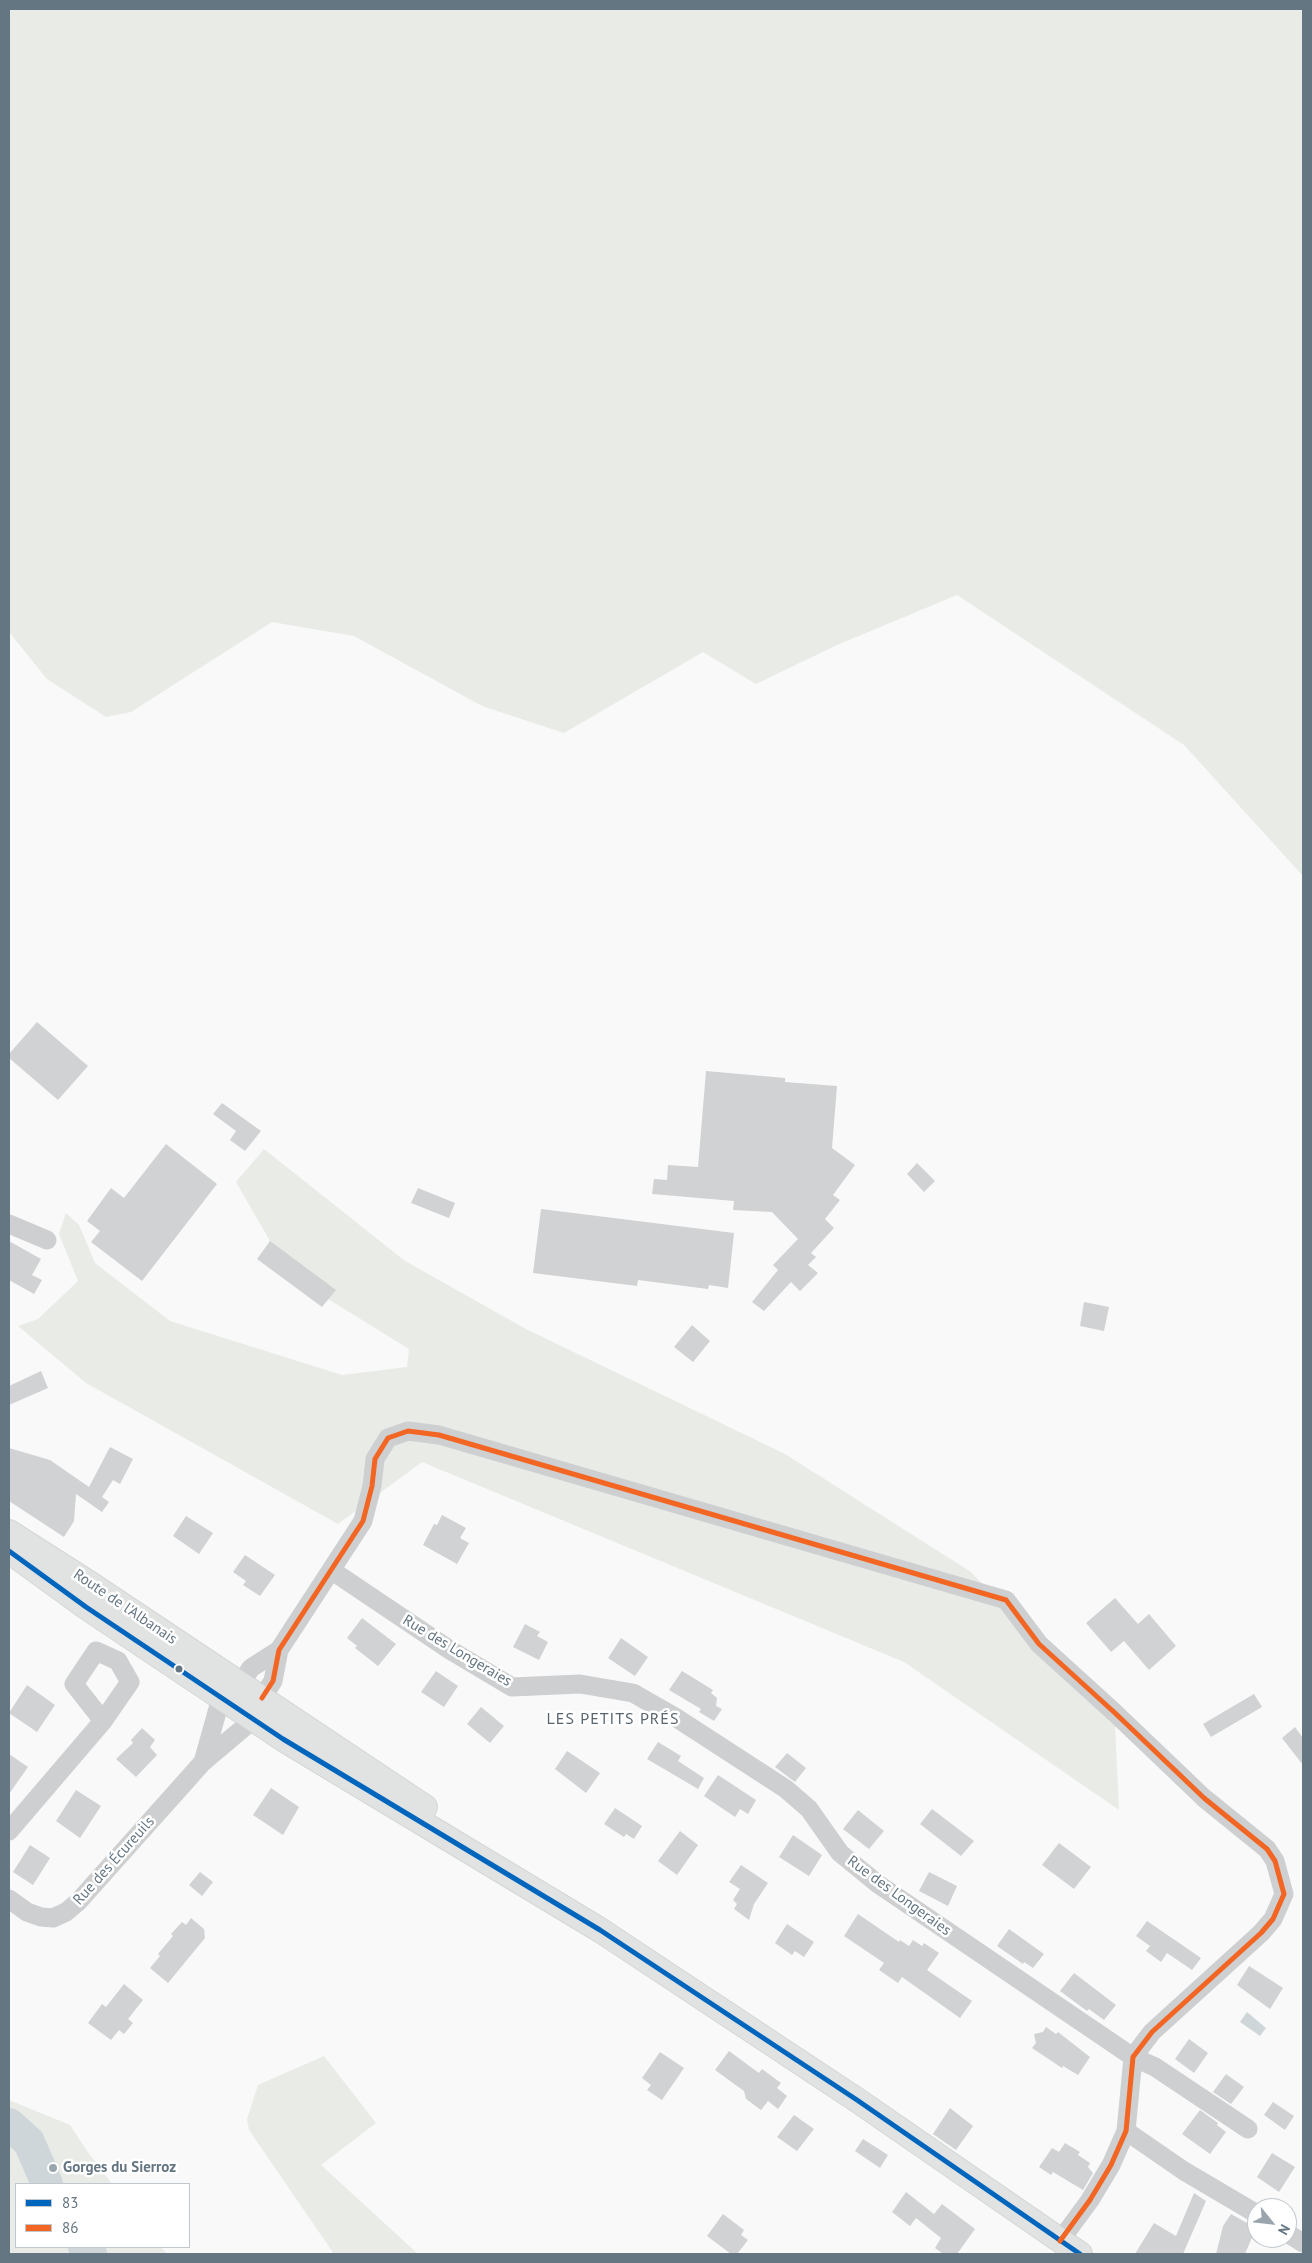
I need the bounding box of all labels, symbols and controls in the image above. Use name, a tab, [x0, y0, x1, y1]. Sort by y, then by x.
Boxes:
street label: Route de l'Albanais	[70, 1566, 180, 1648]
street label: Rue des Longeraies	[399, 1611, 515, 1691]
unlabelled marker	[174, 1664, 184, 1674]
district label: LES PETITS PRÉS	[545, 1709, 681, 1729]
street label: Rue des Écureuils	[70, 1813, 158, 1909]
street label: Rue des Longeraies	[844, 1852, 954, 1940]
place label: Gorges du Sierroz	[63, 2159, 176, 2177]
marker: Gorges du Sierroz	[47, 2162, 59, 2174]
legend	[15, 2183, 190, 2248]
text: 83	[62, 2193, 78, 2212]
north arrow	[1247, 2198, 1297, 2248]
text: 86	[62, 2218, 78, 2237]
text: N	[1274, 2221, 1294, 2238]

